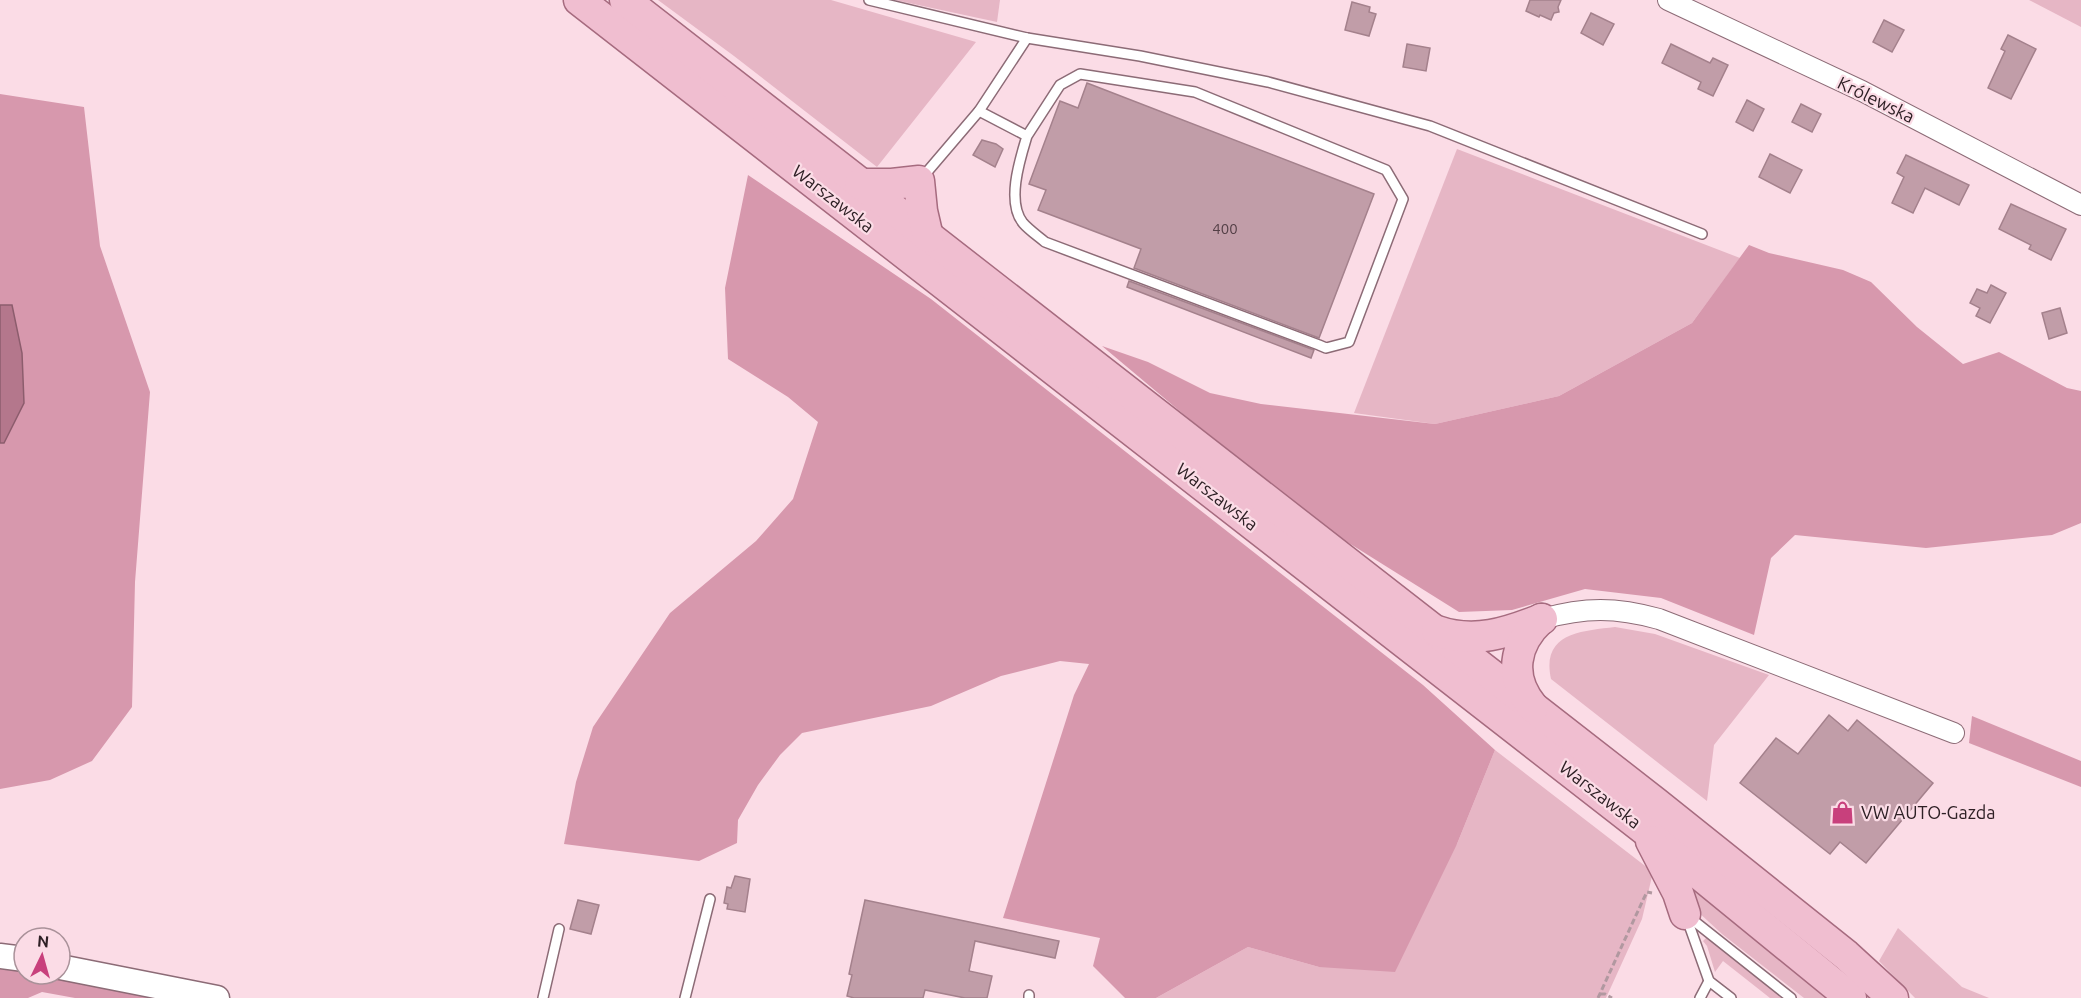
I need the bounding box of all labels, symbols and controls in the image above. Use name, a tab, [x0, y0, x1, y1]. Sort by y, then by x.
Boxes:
street label: Królewska	[1835, 72, 1918, 126]
street label: Warszawska	[789, 160, 878, 236]
house number: 400	[1212, 220, 1238, 237]
street label: Warszawska	[1173, 458, 1262, 534]
street label: Warszawska	[1556, 756, 1645, 832]
shop icon: VW AUTO-Gazda	[1830, 800, 1856, 826]
place label: VW AUTO-Gazda	[1861, 802, 1996, 822]
north arrow	[12, 926, 72, 986]
text: N	[37, 932, 50, 951]

